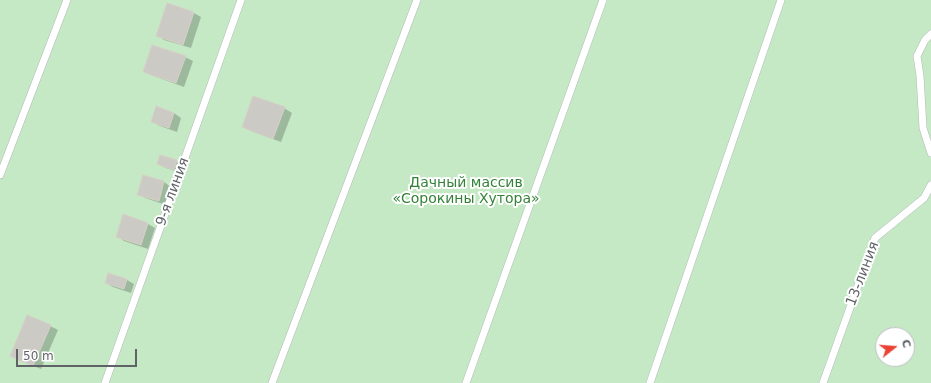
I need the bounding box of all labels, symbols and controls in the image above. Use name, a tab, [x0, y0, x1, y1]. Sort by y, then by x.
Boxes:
street label: 9-я линия	[153, 156, 193, 228]
park label: Дачный массив «Сорокины Хутора»	[392, 175, 540, 208]
street label: 13-линия	[843, 239, 883, 309]
north arrow	[875, 327, 915, 367]
text: С	[899, 338, 913, 349]
scale bar	[18, 341, 139, 367]
text: 50 m	[23, 349, 54, 363]

